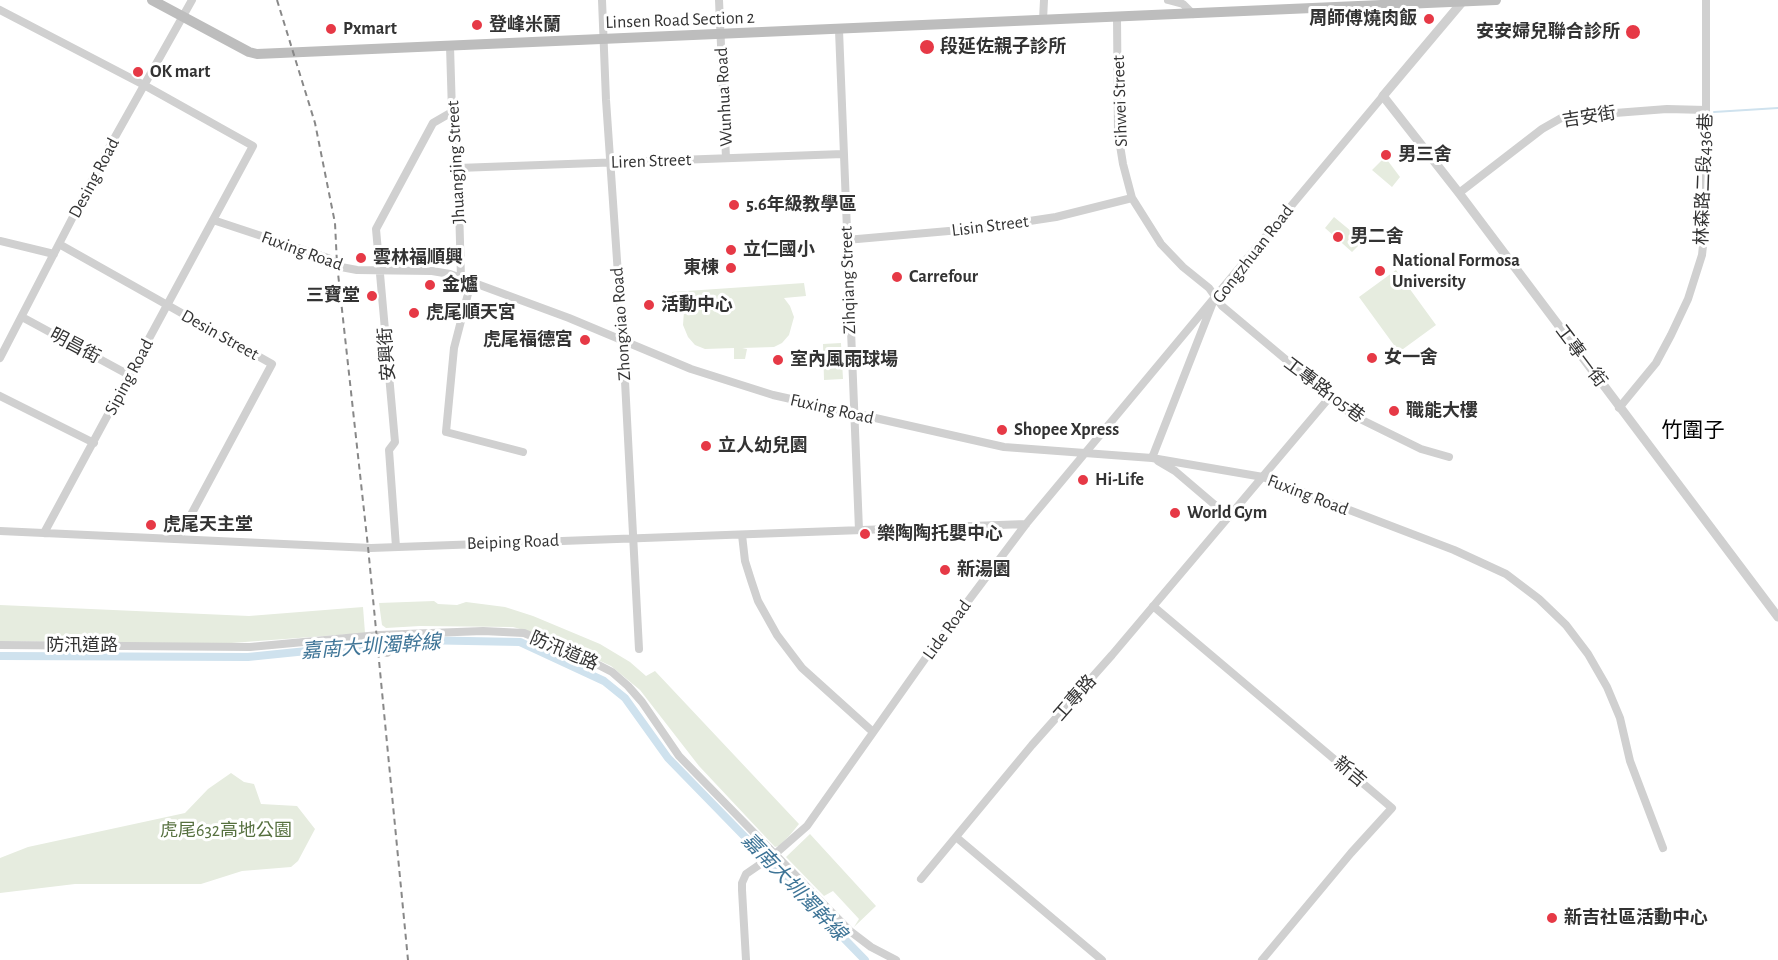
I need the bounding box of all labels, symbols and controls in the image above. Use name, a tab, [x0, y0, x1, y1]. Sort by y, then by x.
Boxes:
street label: Linsen Road Section 2	[605, 7, 755, 33]
place label: 周師傅燒肉飯	[1309, 8, 1417, 30]
marker: 周師傅燒肉飯	[1422, 12, 1436, 26]
place label: 登峰米蘭	[489, 14, 561, 36]
place label: Pxmart	[343, 18, 397, 40]
marker: 登峰米蘭	[470, 18, 484, 32]
place label: 安安婦兒聯合診所	[1476, 21, 1620, 43]
marker: Pxmart	[324, 22, 338, 36]
marker: 安安婦兒聯合診所	[1624, 23, 1642, 41]
place label: 段延佐親子診所	[940, 36, 1066, 58]
marker: 段延佐親子診所	[918, 38, 936, 56]
street label: Wunhua Road	[711, 47, 737, 147]
street label: Sihwei Street	[1108, 55, 1132, 147]
place label: OK mart	[150, 61, 210, 83]
marker: OK mart	[131, 65, 145, 79]
street label: Jhuangjing Street	[442, 100, 470, 224]
street label: 吉安街	[1561, 102, 1617, 132]
street label: 林森路二段436巷	[1691, 112, 1717, 246]
street label: Desing Road	[64, 134, 124, 222]
place label: 男三舍	[1398, 144, 1452, 166]
marker: 男三舍	[1379, 148, 1393, 162]
street label: Liren Street	[610, 149, 692, 173]
place label: 5.6年級教學區	[746, 194, 857, 216]
marker: 5.6年級教學區	[727, 198, 741, 212]
street label: Gongzhuan Road	[1208, 200, 1298, 308]
street label: Lisin Street	[950, 211, 1030, 241]
street label: Fuxing Road	[258, 226, 346, 276]
street label: Zihqiang Street	[835, 226, 861, 334]
place label: 男二舍	[1350, 226, 1404, 248]
marker: 男二舍	[1331, 230, 1345, 244]
place label: 立仁國小	[743, 239, 815, 261]
marker: 立仁國小	[724, 243, 738, 257]
place label: 雲林福順興	[373, 247, 463, 269]
place label: National Formosa University	[1392, 250, 1520, 292]
marker: 雲林福順興	[354, 251, 368, 265]
place label: 東棟	[683, 257, 719, 279]
marker: 東棟	[724, 261, 738, 275]
marker: National Formosa University	[1373, 264, 1387, 278]
place label: Carrefour	[909, 266, 978, 288]
street label: Zhongxiao Road	[606, 267, 636, 381]
marker: Carrefour	[890, 270, 904, 284]
place label: 金爐	[442, 274, 478, 296]
marker: 金爐	[423, 278, 437, 292]
place label: 三寶堂	[306, 285, 360, 307]
marker: 三寶堂	[365, 289, 379, 303]
place label: 活動中心	[661, 294, 733, 316]
marker: 活動中心	[642, 298, 656, 312]
place label: 虎尾順天宮	[426, 302, 516, 324]
street label: Desin Street	[177, 305, 263, 365]
marker: 虎尾順天宮	[407, 306, 421, 320]
street label: 工專一街	[1551, 321, 1611, 391]
street label: 明昌街	[46, 324, 104, 368]
street label: 安興街	[374, 326, 400, 382]
place label: 虎尾福德宮	[483, 329, 573, 351]
marker: 虎尾福德宮	[578, 333, 592, 347]
street label: Siping Road	[100, 335, 158, 419]
place label: 女一舍	[1384, 347, 1438, 369]
place label: 室內風雨球場	[790, 349, 898, 371]
marker: 女一舍	[1365, 351, 1379, 365]
marker: 室內風雨球場	[771, 353, 785, 367]
street label: 工專路105巷	[1279, 353, 1369, 427]
street label: Fuxing Road	[788, 389, 876, 429]
place label: 職能大樓	[1406, 400, 1478, 422]
marker: 職能大樓	[1387, 404, 1401, 418]
district label: 竹圍子	[1662, 418, 1724, 444]
place label: Shopee Xpress	[1014, 419, 1119, 441]
marker: Shopee Xpress	[995, 423, 1009, 437]
place label: 立人幼兒園	[718, 435, 808, 457]
marker: 立人幼兒園	[699, 439, 713, 453]
place label: Hi-Life	[1095, 469, 1144, 491]
street label: Fuxing Road	[1264, 470, 1352, 520]
marker: Hi-Life	[1076, 473, 1090, 487]
place label: World Gym	[1187, 502, 1267, 524]
marker: World Gym	[1168, 506, 1182, 520]
place label: 虎尾天主堂	[163, 514, 253, 536]
marker: 虎尾天主堂	[144, 518, 158, 532]
place label: 樂陶陶托嬰中心	[877, 523, 1003, 545]
marker: 樂陶陶托嬰中心	[858, 527, 872, 541]
street label: Beiping Road	[466, 530, 560, 554]
place label: 新湯園	[957, 559, 1011, 581]
marker: 新湯園	[938, 563, 952, 577]
street label: Lide Road	[918, 596, 976, 664]
street label: 防汛道路	[527, 627, 601, 675]
water label: 嘉南大圳濁幹線	[300, 630, 442, 664]
street label: 防汛道路	[46, 635, 118, 657]
street label: 工專路	[1049, 671, 1101, 725]
street label: 新吉	[1329, 752, 1371, 792]
park label: 虎尾632高地公園	[160, 820, 292, 842]
water label: 嘉南大圳濁幹線	[737, 828, 851, 946]
place label: 新吉社區活動中心	[1564, 907, 1708, 929]
marker: 新吉社區活動中心	[1545, 911, 1559, 925]

